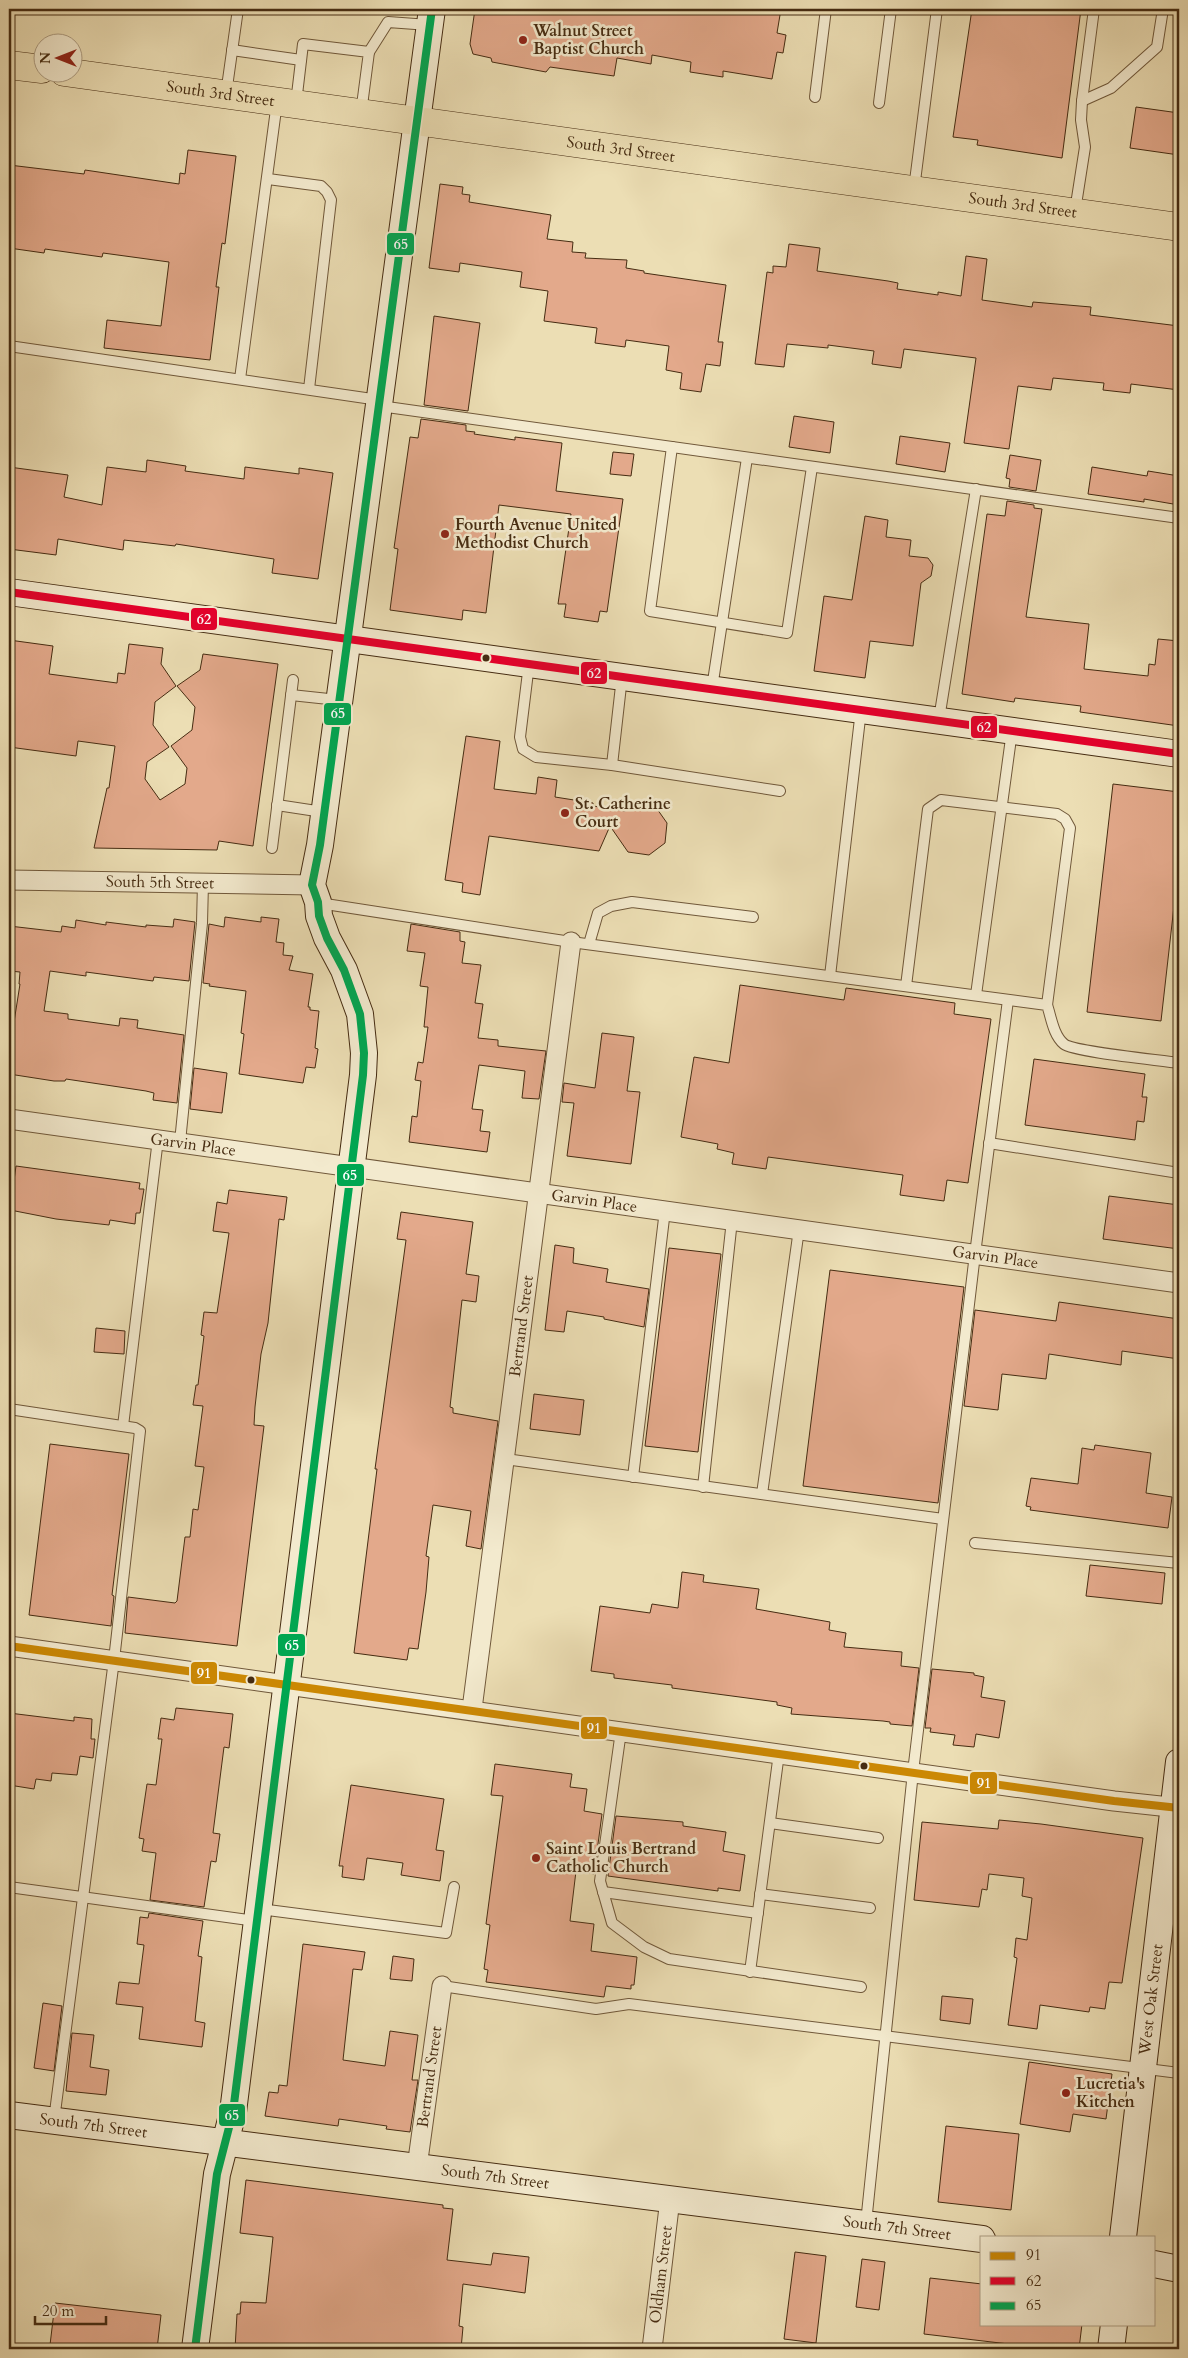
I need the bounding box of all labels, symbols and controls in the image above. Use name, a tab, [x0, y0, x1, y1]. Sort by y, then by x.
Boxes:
place label: Walnut Street Baptist Church	[532, 20, 644, 60]
north arrow	[32, 32, 82, 82]
marker: Walnut Street Baptist Church	[517, 34, 529, 46]
text: N	[36, 52, 55, 64]
street label: South 3rd Street	[165, 75, 276, 112]
street label: South 3rd Street	[565, 131, 676, 168]
street label: South 3rd Street	[967, 187, 1078, 224]
line badge: 65	[386, 232, 415, 256]
text: 65	[394, 235, 408, 254]
place label: Fourth Avenue United Methodist Church	[455, 514, 617, 554]
marker: Fourth Avenue United Methodist Church	[439, 528, 451, 540]
line badge: 62	[190, 607, 218, 631]
text: 62	[197, 610, 211, 629]
unlabelled marker	[481, 653, 491, 663]
line badge: 62	[580, 661, 608, 685]
text: 62	[587, 664, 601, 683]
line badge: 65	[323, 702, 352, 726]
text: 65	[331, 704, 345, 723]
line badge: 62	[970, 715, 998, 739]
text: 62	[977, 718, 991, 737]
place label: St. Catherine Court	[575, 793, 671, 833]
marker: St. Catherine Court	[559, 807, 571, 819]
street label: South 5th Street	[106, 871, 214, 894]
street label: Garvin Place	[149, 1128, 238, 1162]
line badge: 65	[336, 1163, 365, 1187]
text: 65	[343, 1166, 357, 1185]
street label: Garvin Place	[550, 1184, 639, 1218]
street label: Garvin Place	[951, 1240, 1040, 1274]
street label: Bertrand Street	[504, 1274, 539, 1378]
line badge: 65	[277, 1633, 306, 1657]
text: 65	[285, 1636, 299, 1655]
line badge: 91	[190, 1661, 218, 1685]
text: 91	[197, 1664, 211, 1683]
unlabelled marker	[246, 1675, 256, 1685]
line badge: 91	[580, 1716, 608, 1740]
text: 91	[587, 1719, 601, 1738]
unlabelled marker	[859, 1761, 869, 1771]
line badge: 91	[969, 1771, 998, 1795]
text: 91	[977, 1774, 991, 1793]
place label: Saint Louis Bertrand Catholic Church	[546, 1838, 696, 1878]
marker: Saint Louis Bertrand Catholic Church	[530, 1852, 542, 1864]
street label: West Oak Street	[1133, 1943, 1168, 2057]
street label: Bertrand Street	[412, 2025, 447, 2129]
place label: Lucretia's Kitchen	[1076, 2073, 1145, 2113]
marker: Lucretia's Kitchen	[1060, 2087, 1072, 2099]
line badge: 65	[218, 2103, 246, 2127]
text: 65	[225, 2106, 239, 2125]
street label: South 7th Street	[38, 2108, 149, 2144]
street label: South 7th Street	[440, 2159, 550, 2195]
street label: South 7th Street	[842, 2210, 952, 2246]
street label: Oldham Street	[644, 2224, 678, 2325]
legend	[980, 2236, 1156, 2326]
text: 91	[1026, 2245, 1041, 2265]
text: 62	[1026, 2271, 1042, 2291]
scale bar	[35, 2293, 106, 2325]
text: 65	[1026, 2295, 1041, 2315]
text: 20 m	[42, 2301, 74, 2321]

